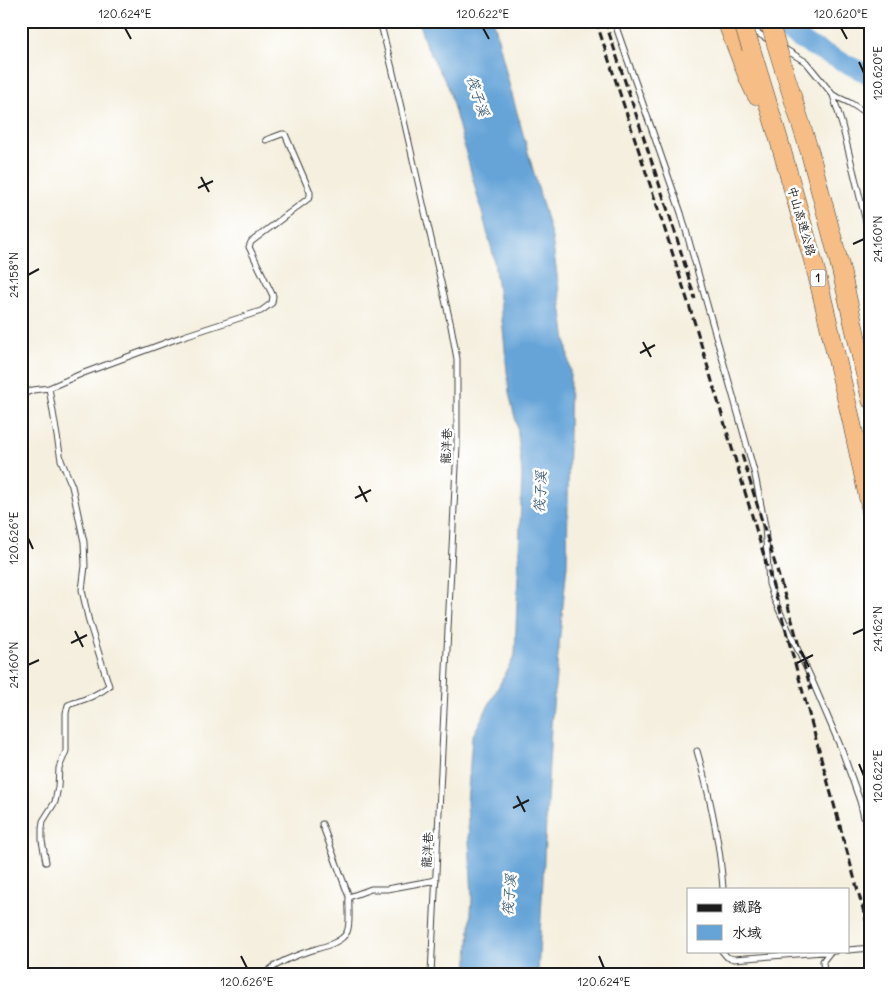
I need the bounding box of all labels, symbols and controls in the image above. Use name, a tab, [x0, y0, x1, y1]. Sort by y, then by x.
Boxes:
text: 120.624°E	[98, 6, 152, 21]
text: 120.622°E	[457, 6, 509, 21]
text: 120.620°E	[814, 6, 868, 21]
text: 120.620°E	[870, 46, 885, 100]
water label: 筏子溪	[463, 73, 494, 120]
street label: 中山高速公路	[785, 184, 819, 258]
text: 24.160°N	[870, 215, 885, 263]
text: 24.158°N	[6, 252, 21, 298]
road number: 1	[810, 270, 826, 286]
street label: 龍洋巷	[438, 428, 454, 464]
water label: 筏子溪	[530, 470, 550, 513]
text: 120.626°E	[6, 511, 21, 565]
text: 24.162°N	[870, 606, 885, 652]
text: 24.160°N	[6, 641, 21, 689]
text: 120.622°E	[870, 750, 885, 802]
street label: 龍洋巷	[419, 832, 435, 868]
water label: 筏子溪	[498, 872, 520, 917]
legend	[687, 888, 850, 952]
text: 鐵路	[732, 897, 762, 916]
text: 水域	[732, 923, 762, 942]
text: 120.626°E	[220, 974, 274, 989]
text: 120.624°E	[577, 974, 631, 989]

